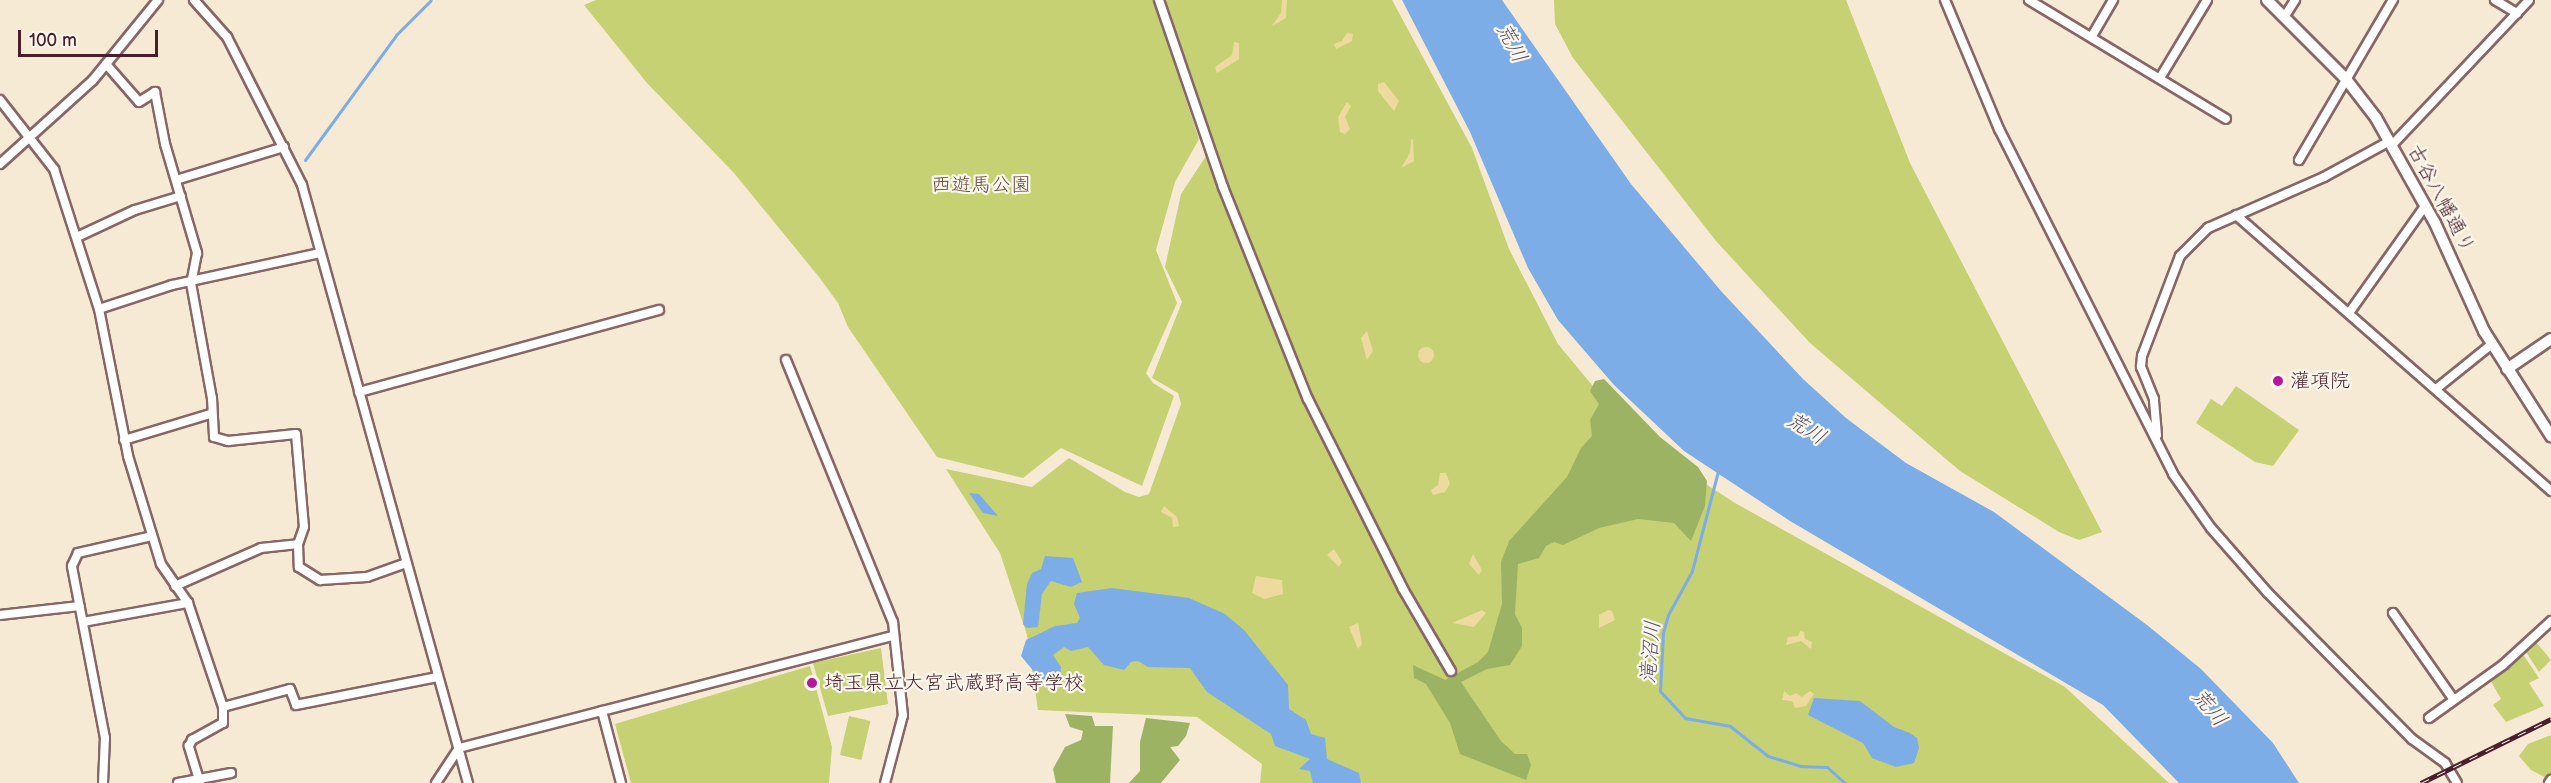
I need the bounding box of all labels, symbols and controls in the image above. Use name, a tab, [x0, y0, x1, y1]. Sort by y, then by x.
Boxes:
scale bar	[21, 18, 160, 56]
water label: 荒川	[1490, 19, 1532, 67]
text: 100 m	[29, 30, 77, 51]
street label: 古谷八幡通り	[2402, 140, 2480, 258]
park label: 西遊馬公園	[931, 173, 1031, 197]
place label: 灌項院	[2290, 369, 2350, 393]
marker: 灌項院	[2271, 374, 2285, 388]
water label: 荒川	[1782, 407, 1830, 451]
water label: 滝沼川	[1636, 620, 1666, 684]
place label: 埼玉県立大宮武蔵野高等学校	[824, 671, 1084, 695]
marker: 埼玉県立大宮武蔵野高等学校	[805, 676, 819, 690]
water label: 荒川	[2186, 684, 2232, 732]

